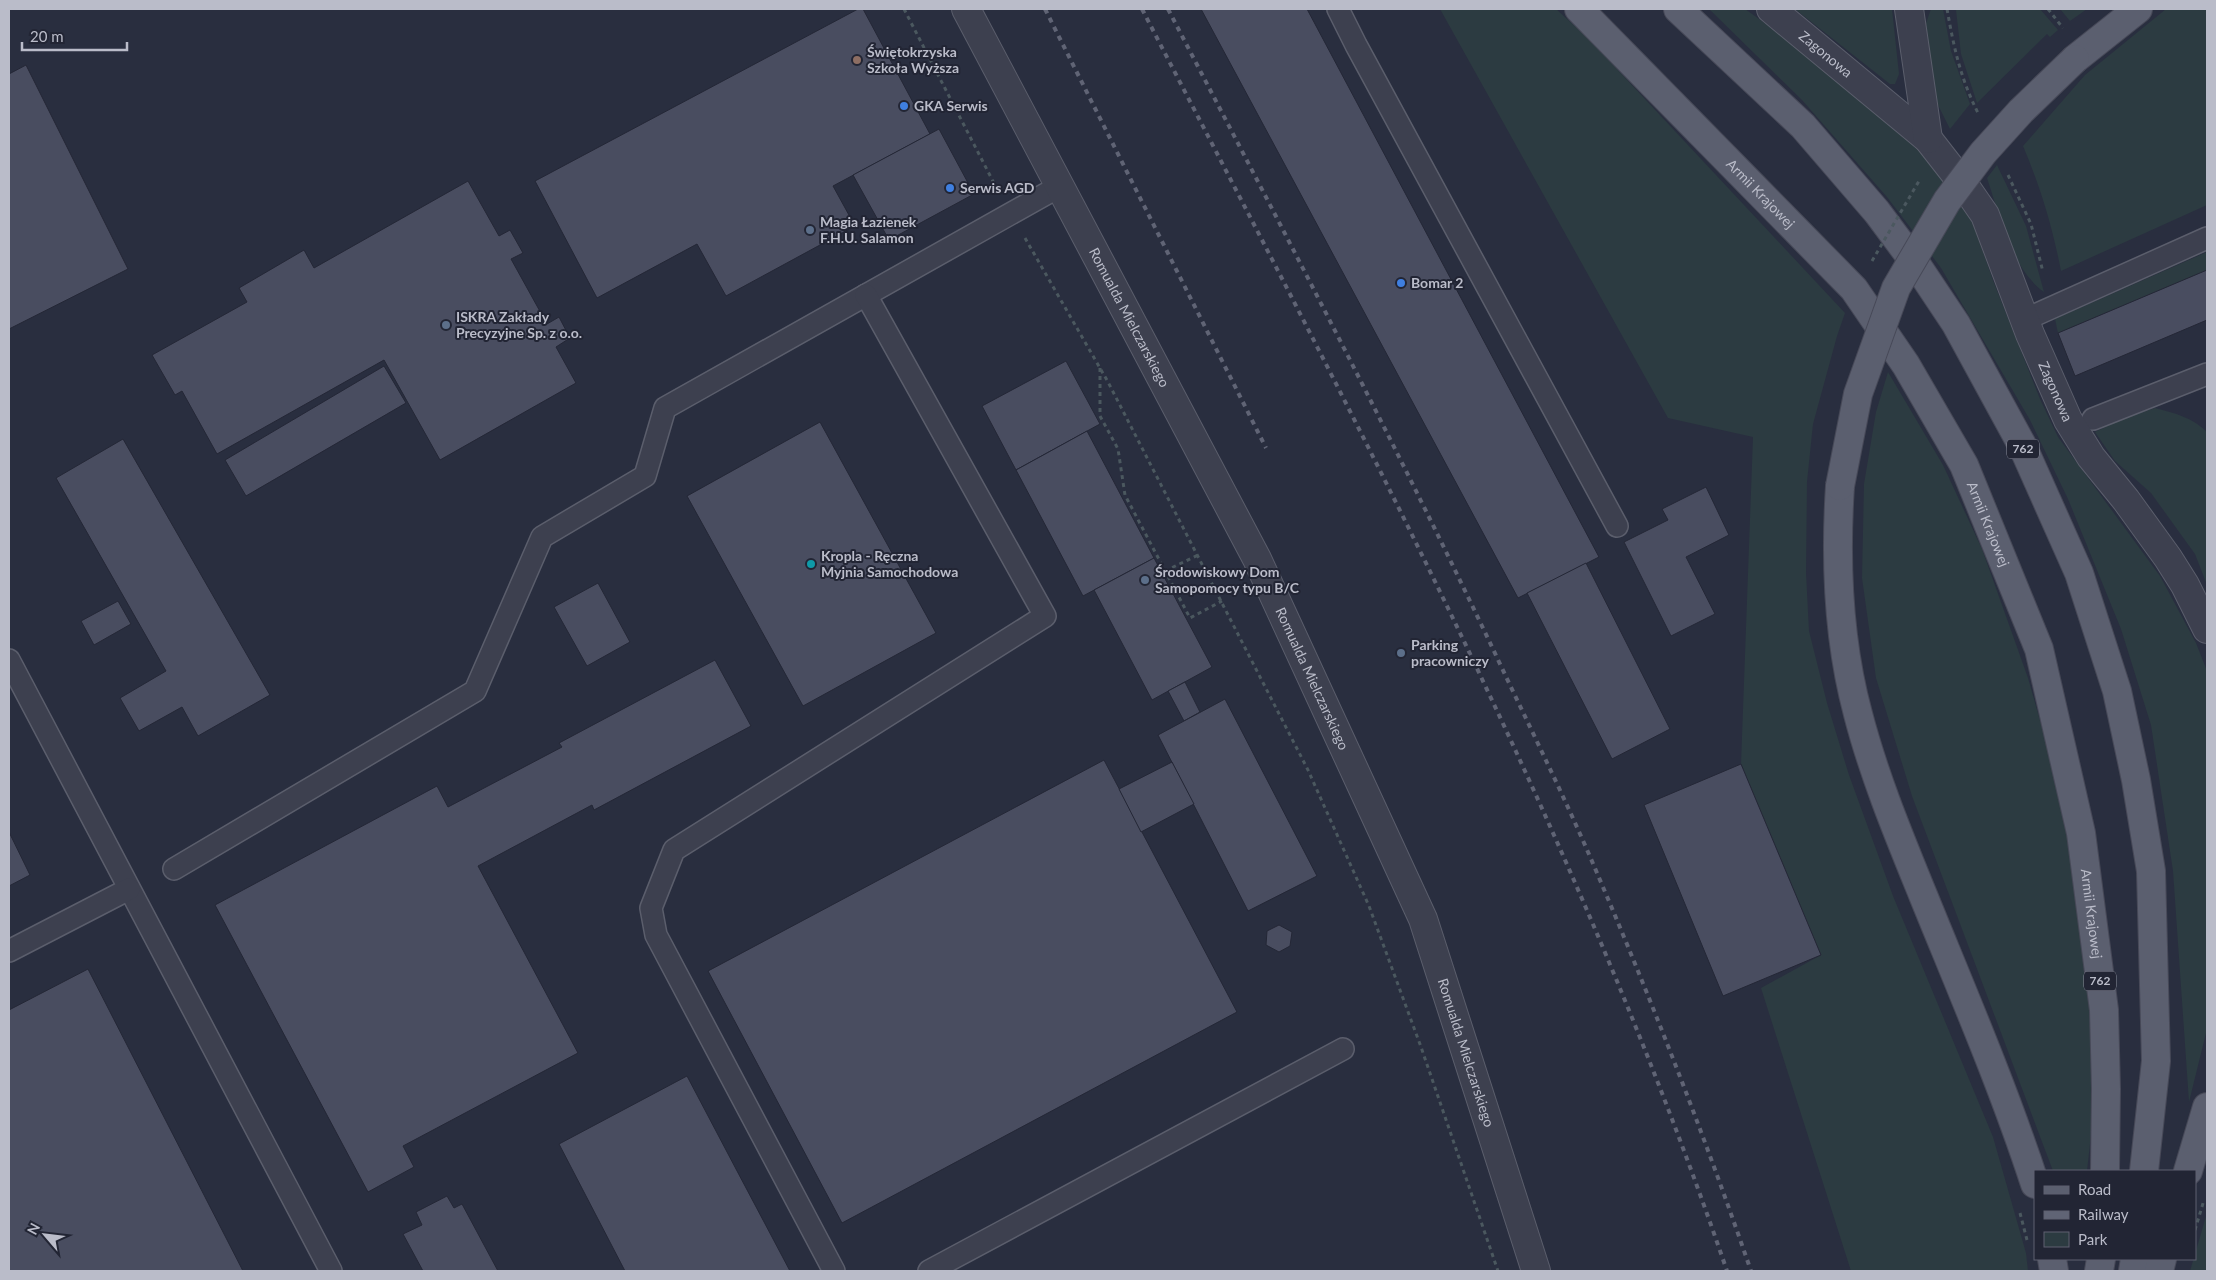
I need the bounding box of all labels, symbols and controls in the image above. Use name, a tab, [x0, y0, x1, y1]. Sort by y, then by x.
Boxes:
scale bar	[22, 20, 128, 52]
text: 20 m	[30, 27, 64, 45]
street label: Zagonowa	[1796, 27, 1856, 81]
place label: Świętokrzyska Szkoła Wyższa	[867, 43, 959, 76]
marker: Świętokrzyska Szkoła Wyższa	[851, 54, 863, 66]
place label: GKA Serwis	[914, 97, 988, 114]
marker: GKA Serwis	[898, 100, 910, 112]
street label: Armii Krajowej	[1723, 155, 1799, 232]
place label: Serwis AGD	[960, 179, 1035, 196]
marker: Serwis AGD	[944, 182, 956, 194]
place label: Magia Łazienek F.H.U. Salamon	[820, 213, 917, 246]
marker: Magia Łazienek F.H.U. Salamon	[804, 224, 816, 236]
street label: Romualda Mielczarskiego	[1086, 245, 1174, 390]
place label: Bomar 2	[1411, 274, 1463, 291]
marker: Bomar 2	[1395, 277, 1407, 289]
place label: ISKRA Zakłady Precyzyjne Sp. z o.o.	[456, 308, 582, 341]
marker: ISKRA Zakłady Precyzyjne Sp. z o.o.	[440, 319, 452, 331]
street label: Zagonowa	[2035, 359, 2077, 424]
road number: 762	[2007, 439, 2039, 458]
street label: Armii Krajowej	[1964, 479, 2014, 569]
place label: Kropla - Ręczna Myjnia Samochodowa	[821, 547, 958, 580]
marker: Kropla - Ręczna Myjnia Samochodowa	[805, 558, 817, 570]
place label: Środowiskowy Dom Samopomocy typu B/C	[1155, 563, 1300, 596]
marker: Środowiskowy Dom Samopomocy typu B/C	[1139, 574, 1151, 586]
street label: Romualda Mielczarskiego	[1272, 604, 1353, 753]
place label: Parking pracowniczy	[1411, 636, 1490, 669]
marker: Parking pracowniczy	[1395, 647, 1407, 659]
street label: Armii Krajowej	[2078, 868, 2106, 960]
road number: 762	[2084, 971, 2116, 990]
street label: Romualda Mielczarskiego	[1435, 976, 1498, 1129]
legend	[2034, 1170, 2196, 1260]
text: Road	[2078, 1180, 2111, 1198]
text: Railway	[2078, 1205, 2129, 1223]
north arrow	[20, 1210, 70, 1260]
text: N	[23, 1220, 43, 1237]
text: Park	[2078, 1230, 2108, 1248]

